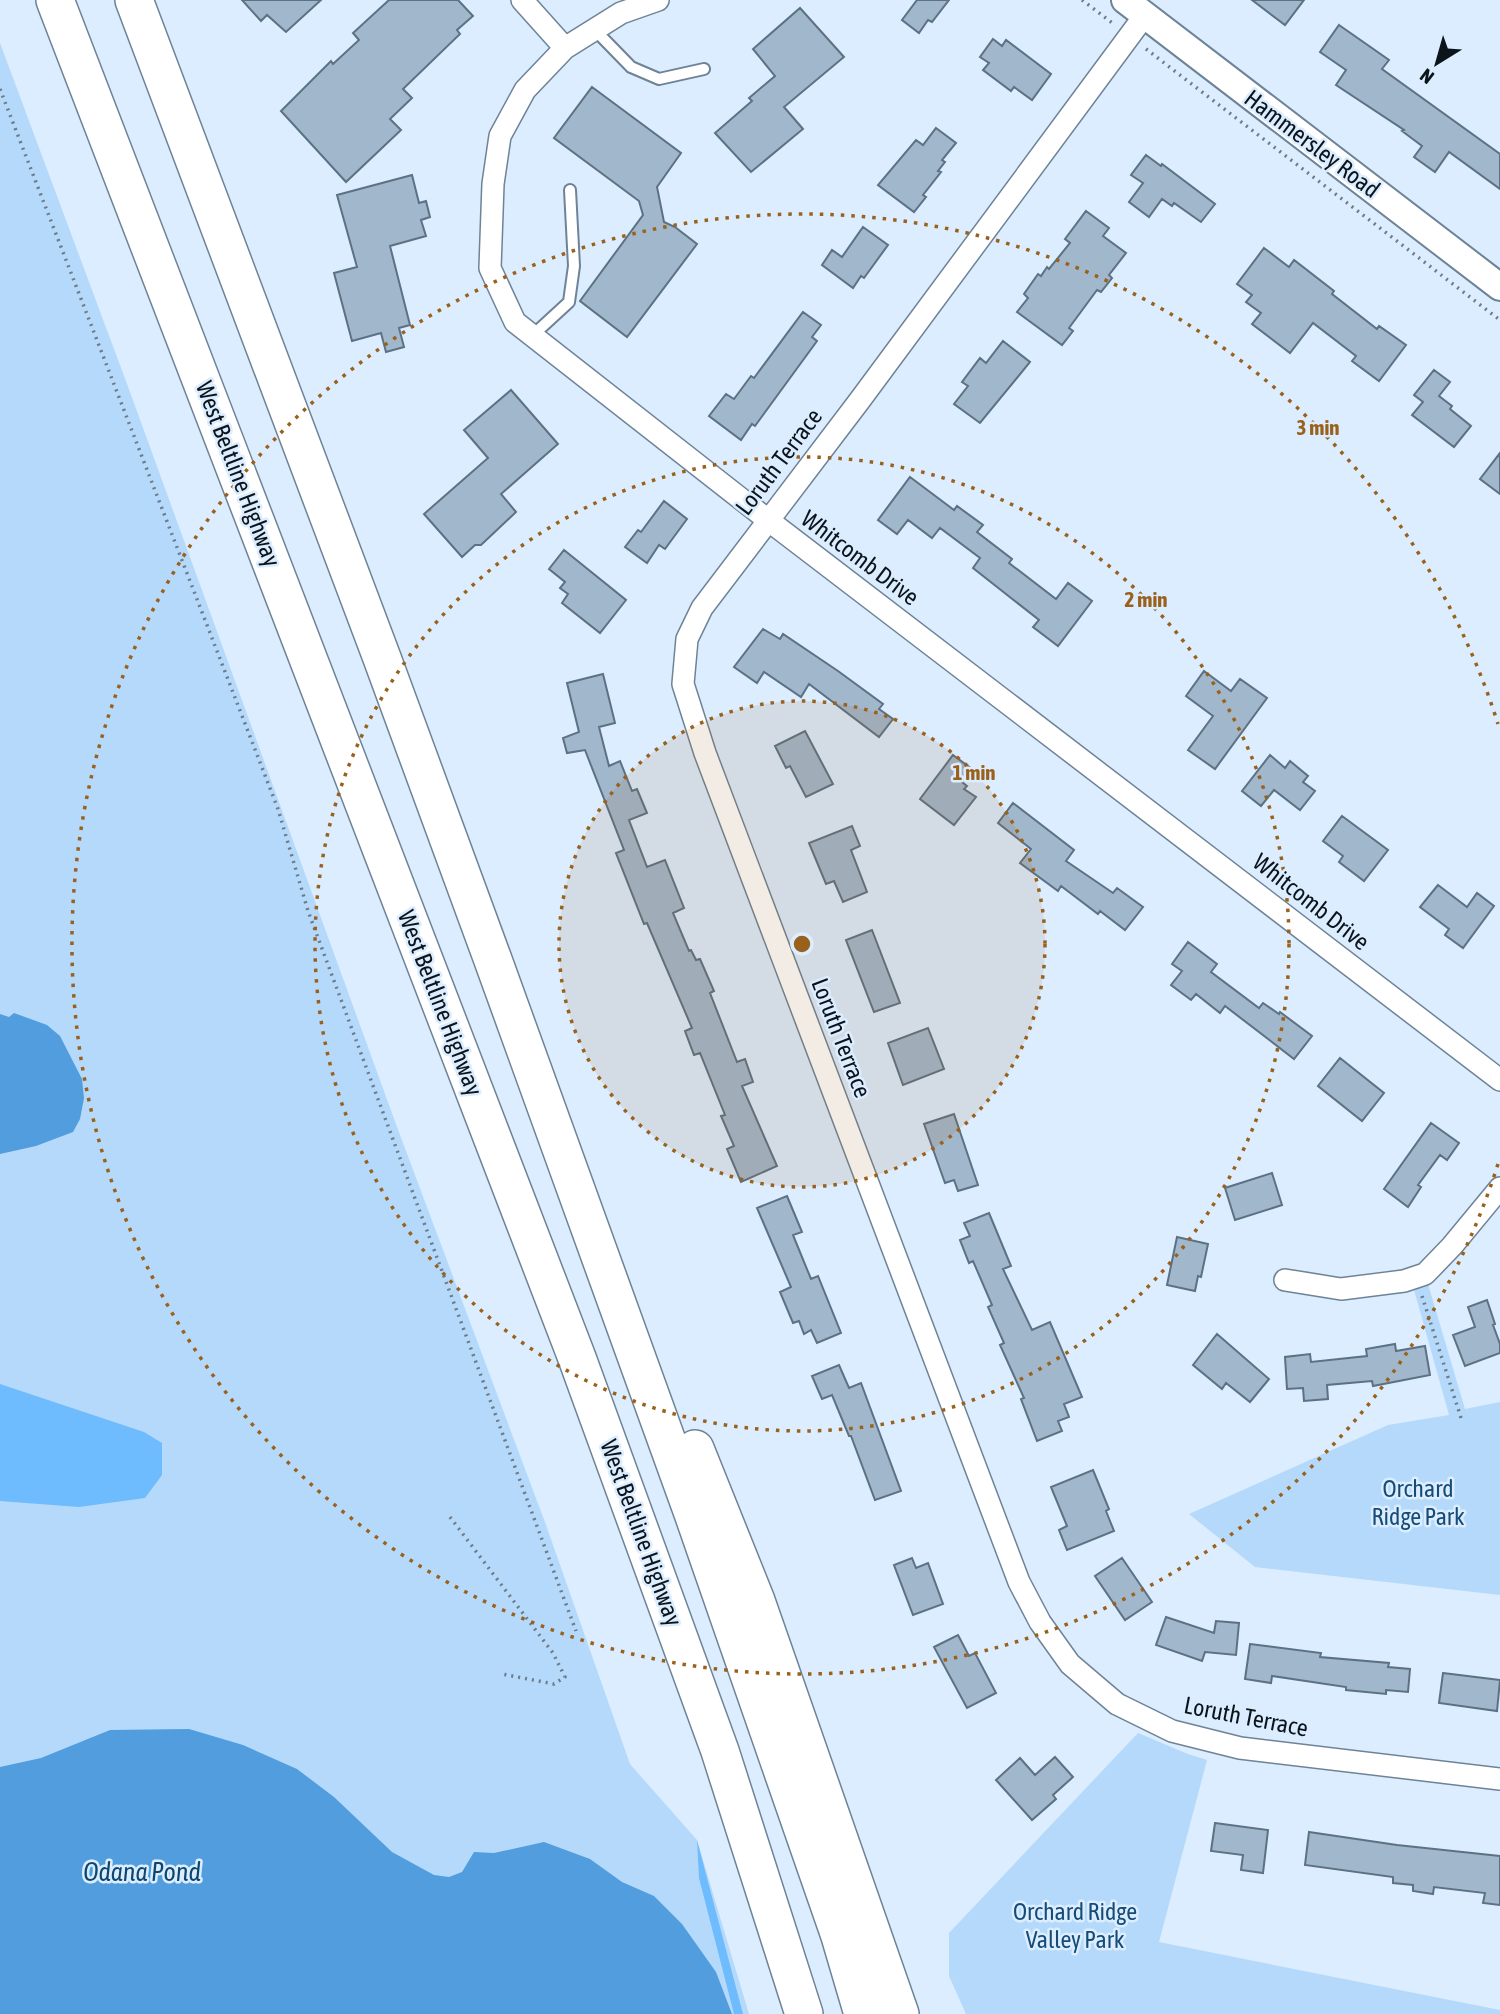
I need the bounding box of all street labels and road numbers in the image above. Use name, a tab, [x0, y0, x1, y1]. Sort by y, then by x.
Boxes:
street label: Hammersley Road	[1240, 84, 1385, 203]
street label: West Beltline Highway	[191, 377, 286, 570]
street label: Loruth Terrace	[730, 403, 827, 520]
street label: Whitcomb Drive	[796, 505, 924, 610]
street label: Whitcomb Drive	[1248, 848, 1375, 955]
street label: West Beltline Highway	[393, 906, 488, 1099]
street label: Loruth Terrace	[806, 974, 877, 1101]
street label: West Beltline Highway	[595, 1436, 688, 1630]
street label: Loruth Terrace	[1182, 1691, 1310, 1742]

